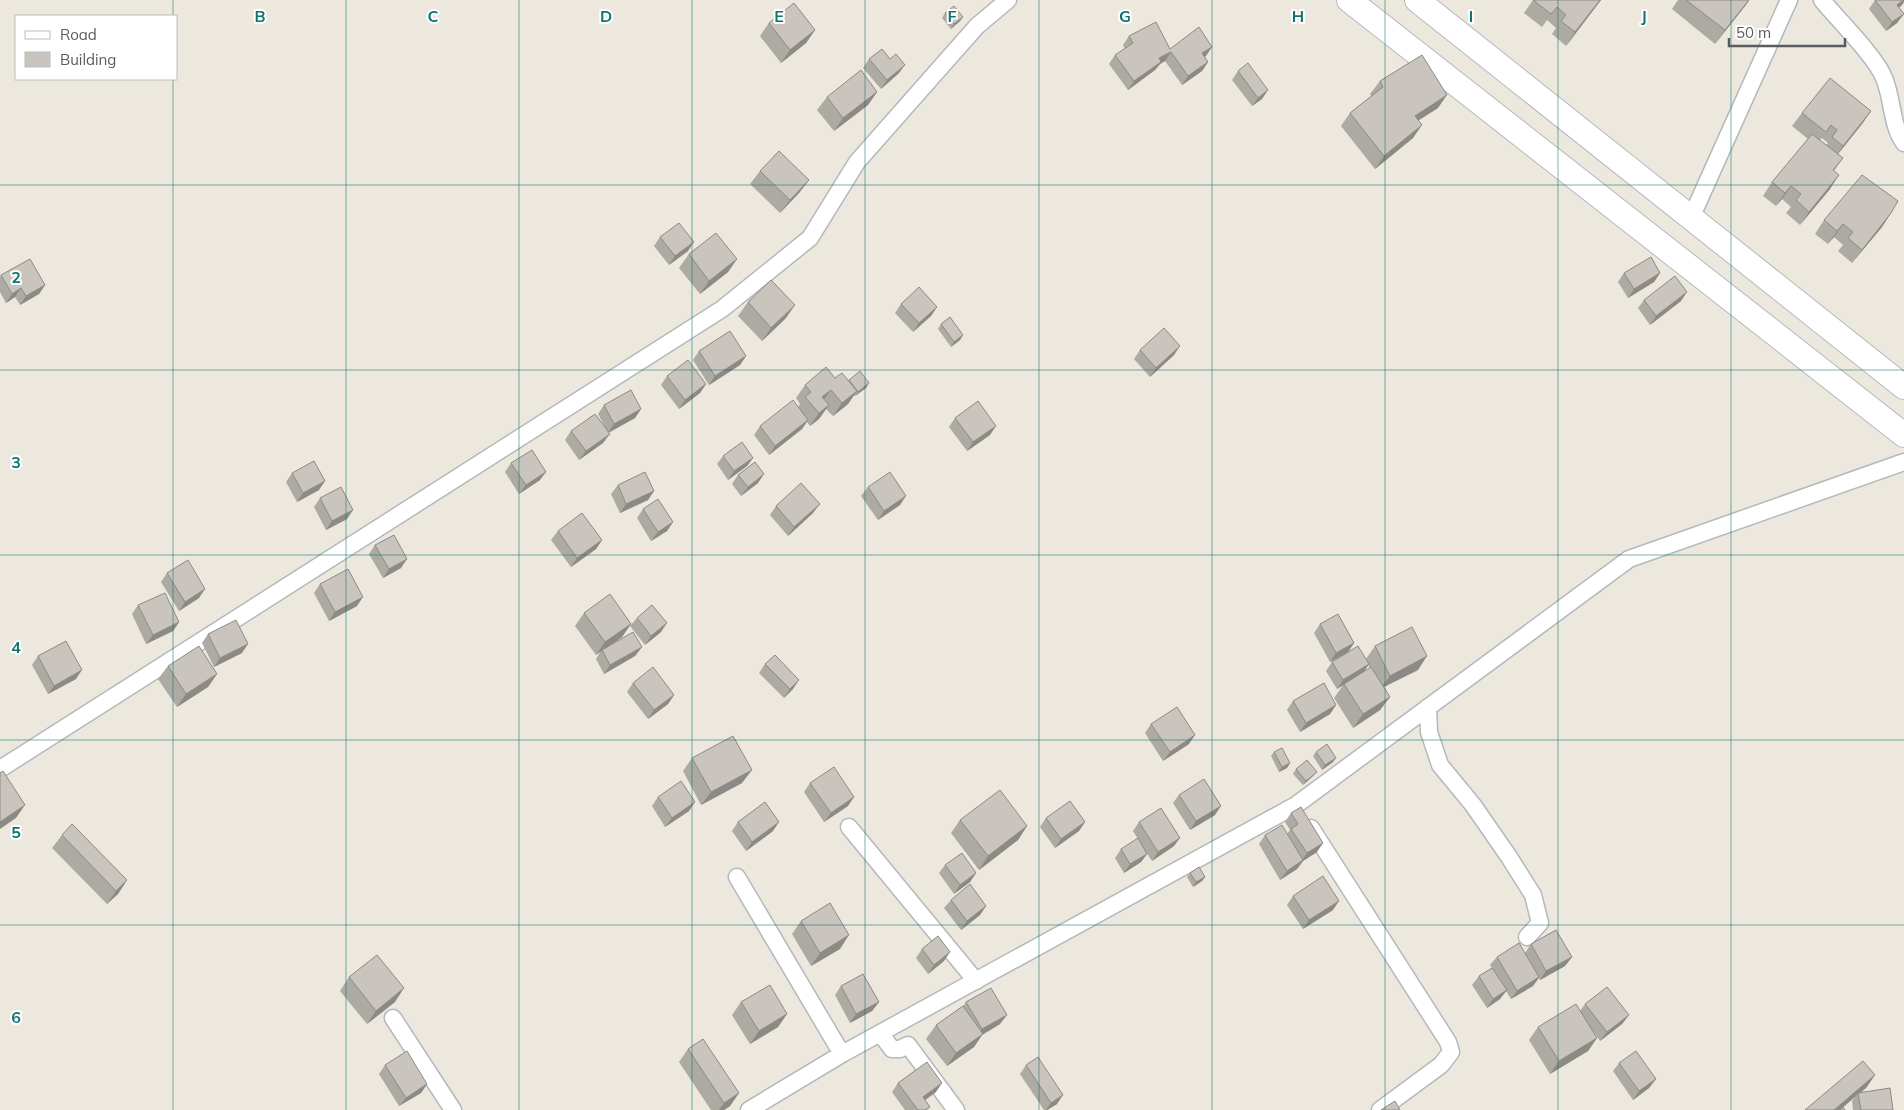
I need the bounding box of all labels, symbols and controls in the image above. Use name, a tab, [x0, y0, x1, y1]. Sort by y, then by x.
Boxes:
text: B	[254, 6, 266, 26]
text: C	[428, 6, 439, 26]
text: D	[600, 6, 612, 26]
text: E	[774, 6, 784, 26]
text: F	[947, 6, 957, 26]
text: G	[1119, 6, 1131, 26]
text: H	[1292, 6, 1304, 26]
text: I	[1469, 6, 1473, 26]
text: J	[1641, 6, 1647, 26]
legend	[15, 15, 178, 80]
scale bar	[1729, 15, 1845, 47]
text: 50 m	[1736, 23, 1771, 42]
text: Road	[60, 25, 97, 44]
text: Building	[60, 50, 116, 69]
text: 2	[11, 267, 21, 287]
text: 3	[11, 452, 21, 472]
text: 4	[11, 637, 21, 657]
text: 5	[11, 822, 21, 842]
text: 6	[11, 1007, 21, 1027]

